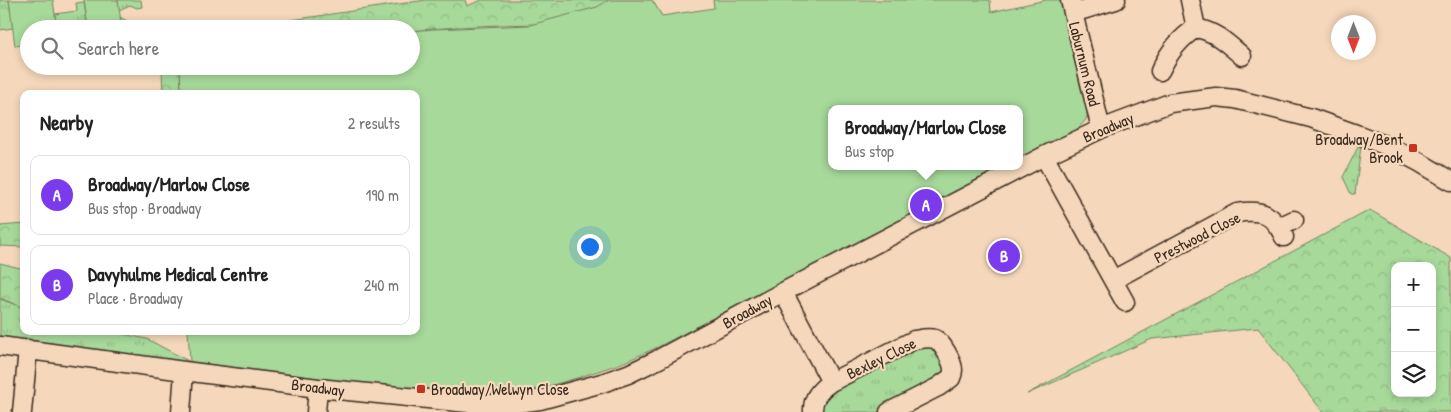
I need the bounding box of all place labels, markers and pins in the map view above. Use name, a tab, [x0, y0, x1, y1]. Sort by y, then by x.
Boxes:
place label: Broadway/Bent Brook	[1315, 128, 1403, 168]
marker: Broadway/Bent Brook	[1407, 142, 1419, 154]
pin: A	[910, 186, 942, 224]
pin: B	[988, 237, 1020, 275]
place label: Broadway/Welwyn Close	[431, 378, 570, 400]
marker: Broadway/Welwyn Close	[415, 383, 427, 395]

